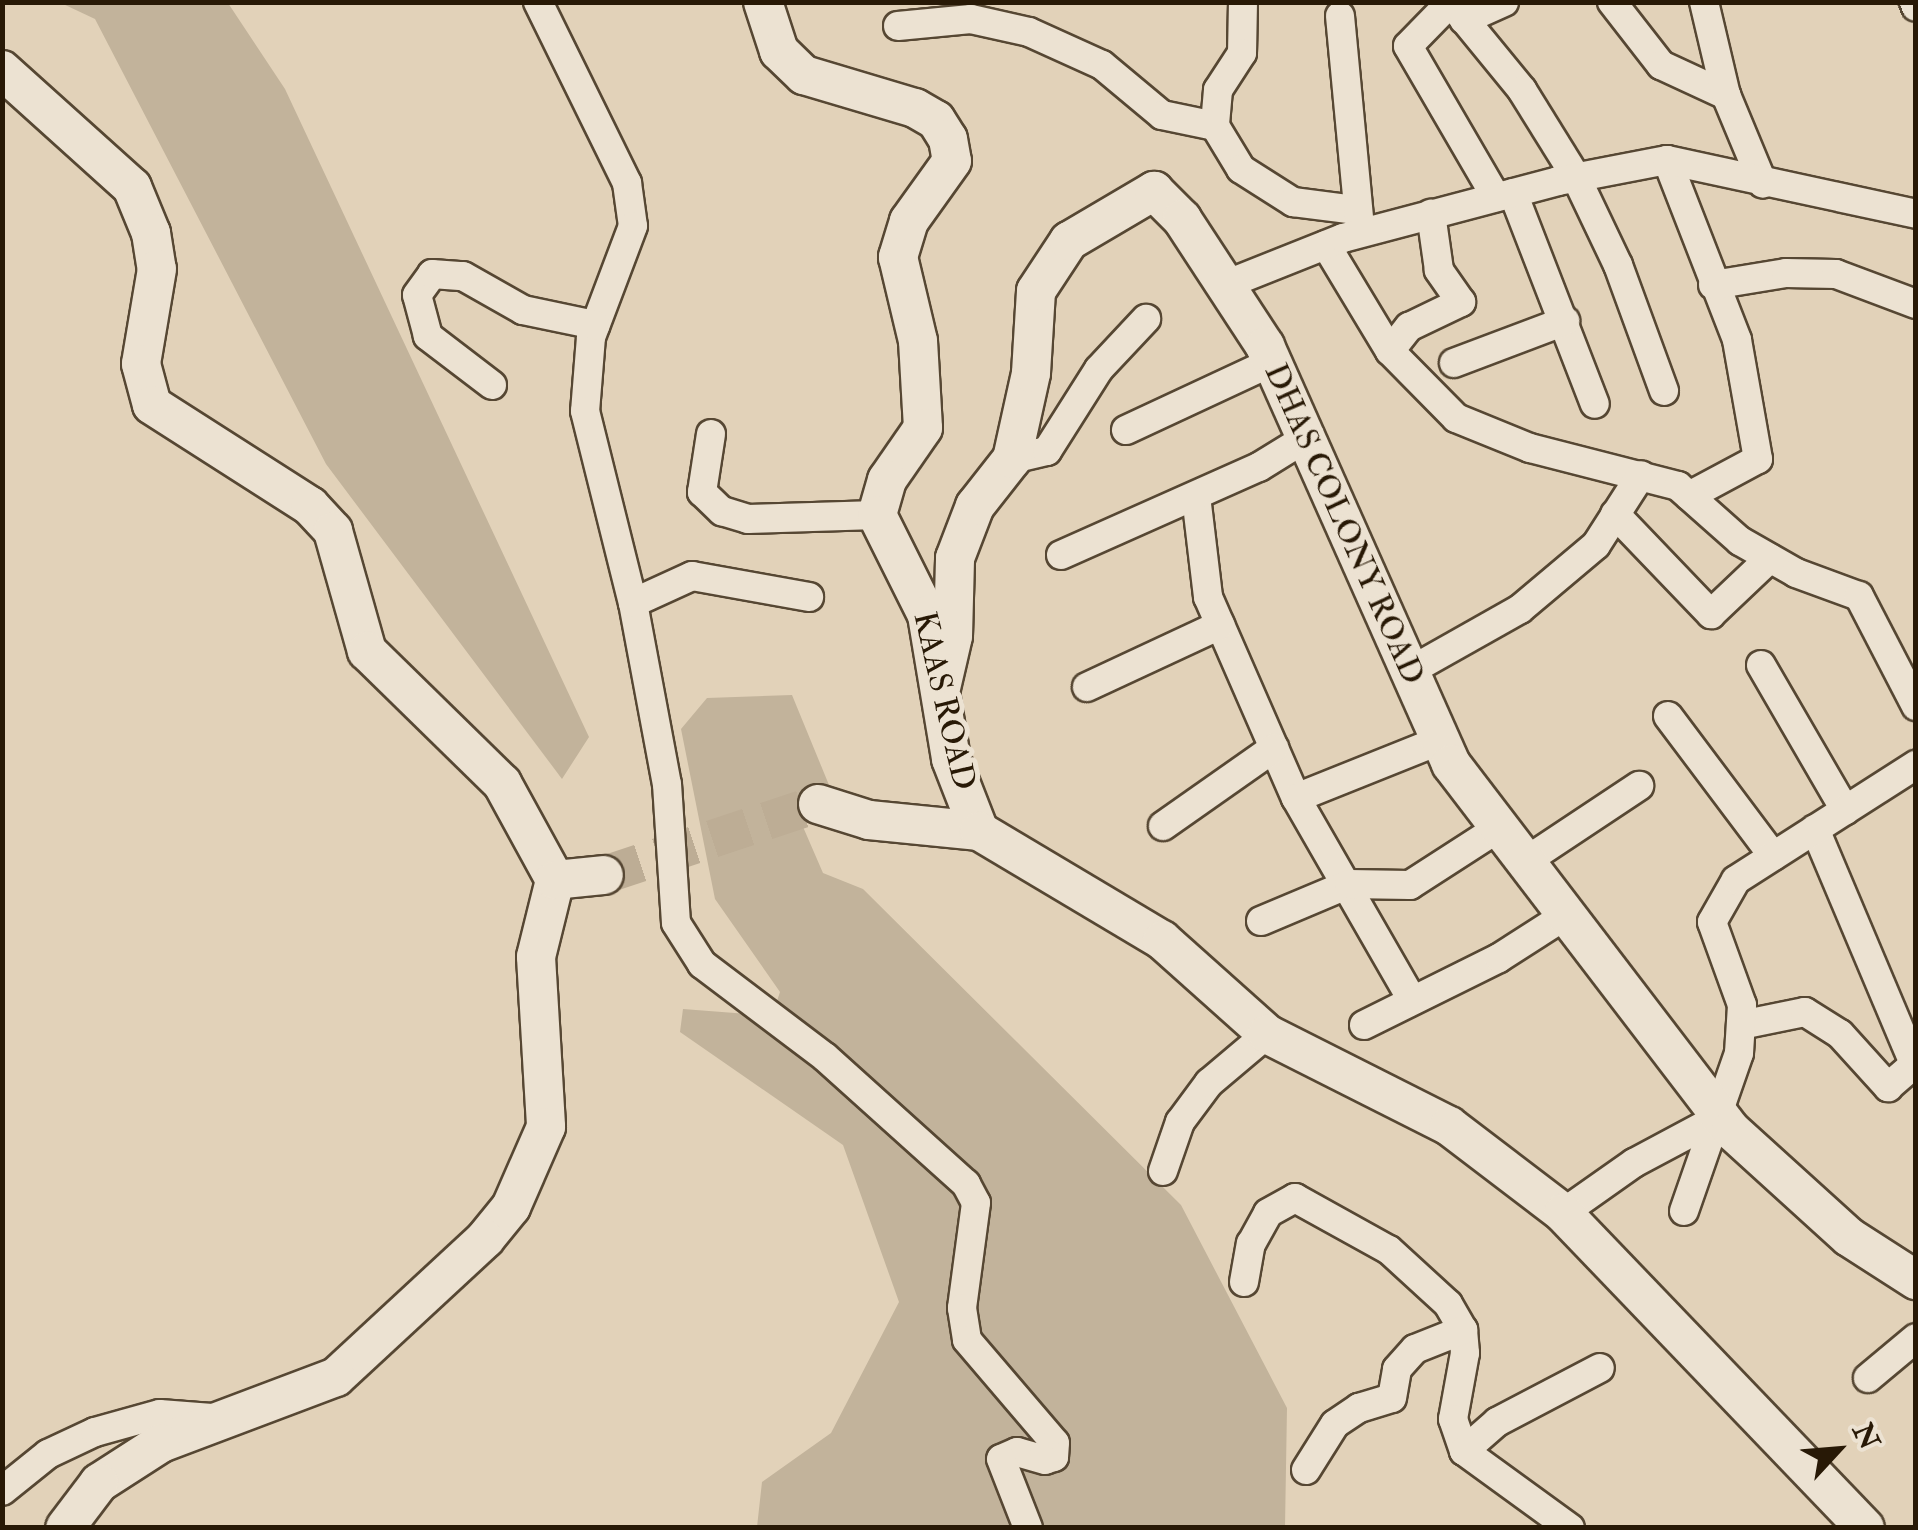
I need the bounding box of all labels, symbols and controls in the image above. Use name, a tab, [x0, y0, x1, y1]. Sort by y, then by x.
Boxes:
street label: DHAS COLONY ROAD	[1256, 358, 1432, 690]
street label: KAAS ROAD	[905, 608, 983, 794]
north arrow	[1788, 1400, 1888, 1500]
text: N	[1844, 1418, 1887, 1456]

